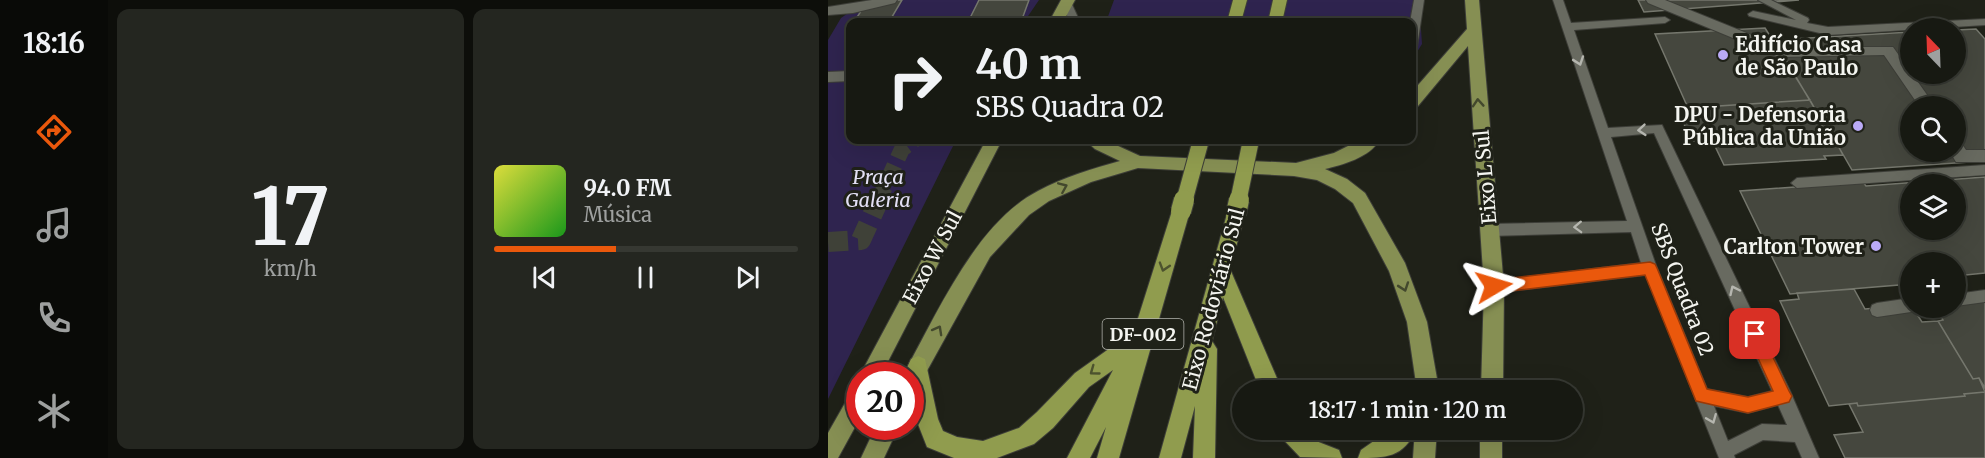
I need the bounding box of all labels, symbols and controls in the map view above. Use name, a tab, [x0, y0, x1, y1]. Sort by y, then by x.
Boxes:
north arrow	[1900, 18, 1966, 84]
map controls	[1900, 18, 1966, 318]
text: 18:16	[23, 26, 85, 60]
place label: Edifício Casa de São Paulo	[1735, 32, 1862, 80]
text: 40 m	[975, 38, 1081, 90]
icon: right	[876, 42, 954, 120]
marker: Edifício Casa de São Paulo	[1716, 48, 1730, 62]
one-way arrow	[1572, 55, 1585, 65]
text: SBS Quadra 02	[975, 90, 1164, 124]
button: search	[1900, 96, 1966, 162]
one-way arrow	[1472, 98, 1485, 107]
place label: DPU - Defensoria Pública da União	[1674, 102, 1846, 150]
icon: directions	[33, 111, 75, 153]
marker: DPU - Defensoria Pública da União	[1851, 119, 1865, 133]
one-way arrow	[1638, 123, 1647, 136]
street label: Eixo L Sul	[1468, 129, 1502, 225]
park label: Praça Galeria	[845, 164, 911, 212]
text: 17	[251, 168, 329, 266]
text: 94.0 FM	[584, 174, 672, 202]
button: layers	[1900, 174, 1966, 240]
one-way arrow	[1057, 182, 1068, 194]
text: Música	[584, 202, 652, 227]
icon: music	[33, 204, 75, 246]
street label: Eixo Rodoviário Sul	[1177, 205, 1249, 393]
street label: Eixo W Sul	[897, 206, 967, 308]
street label: SBS Quadra 02	[1646, 219, 1720, 359]
one-way arrow	[1573, 221, 1582, 234]
place label: Carlton Tower	[1724, 234, 1864, 259]
marker: Carlton Tower	[1869, 239, 1883, 253]
button: +	[1900, 252, 1966, 318]
position arrow	[1462, 254, 1526, 318]
text: km/h	[264, 256, 317, 281]
icon: previous	[528, 261, 561, 294]
icon: pause	[629, 261, 662, 294]
icon: next	[731, 261, 764, 294]
one-way arrow	[1159, 261, 1171, 272]
one-way arrow	[1397, 281, 1410, 292]
one-way arrow	[1729, 286, 1741, 297]
icon: phone	[33, 297, 75, 339]
pin	[1729, 308, 1780, 359]
icon: arrive	[1738, 317, 1771, 350]
road number: DF-002	[1102, 319, 1184, 349]
one-way arrow	[931, 326, 943, 336]
speed limit sign: 20	[846, 362, 924, 440]
one-way arrow	[1090, 364, 1101, 375]
icon: climate	[33, 390, 75, 432]
text: 18:17 · 1 min · 120 m	[1308, 396, 1507, 424]
one-way arrow	[1705, 413, 1717, 424]

